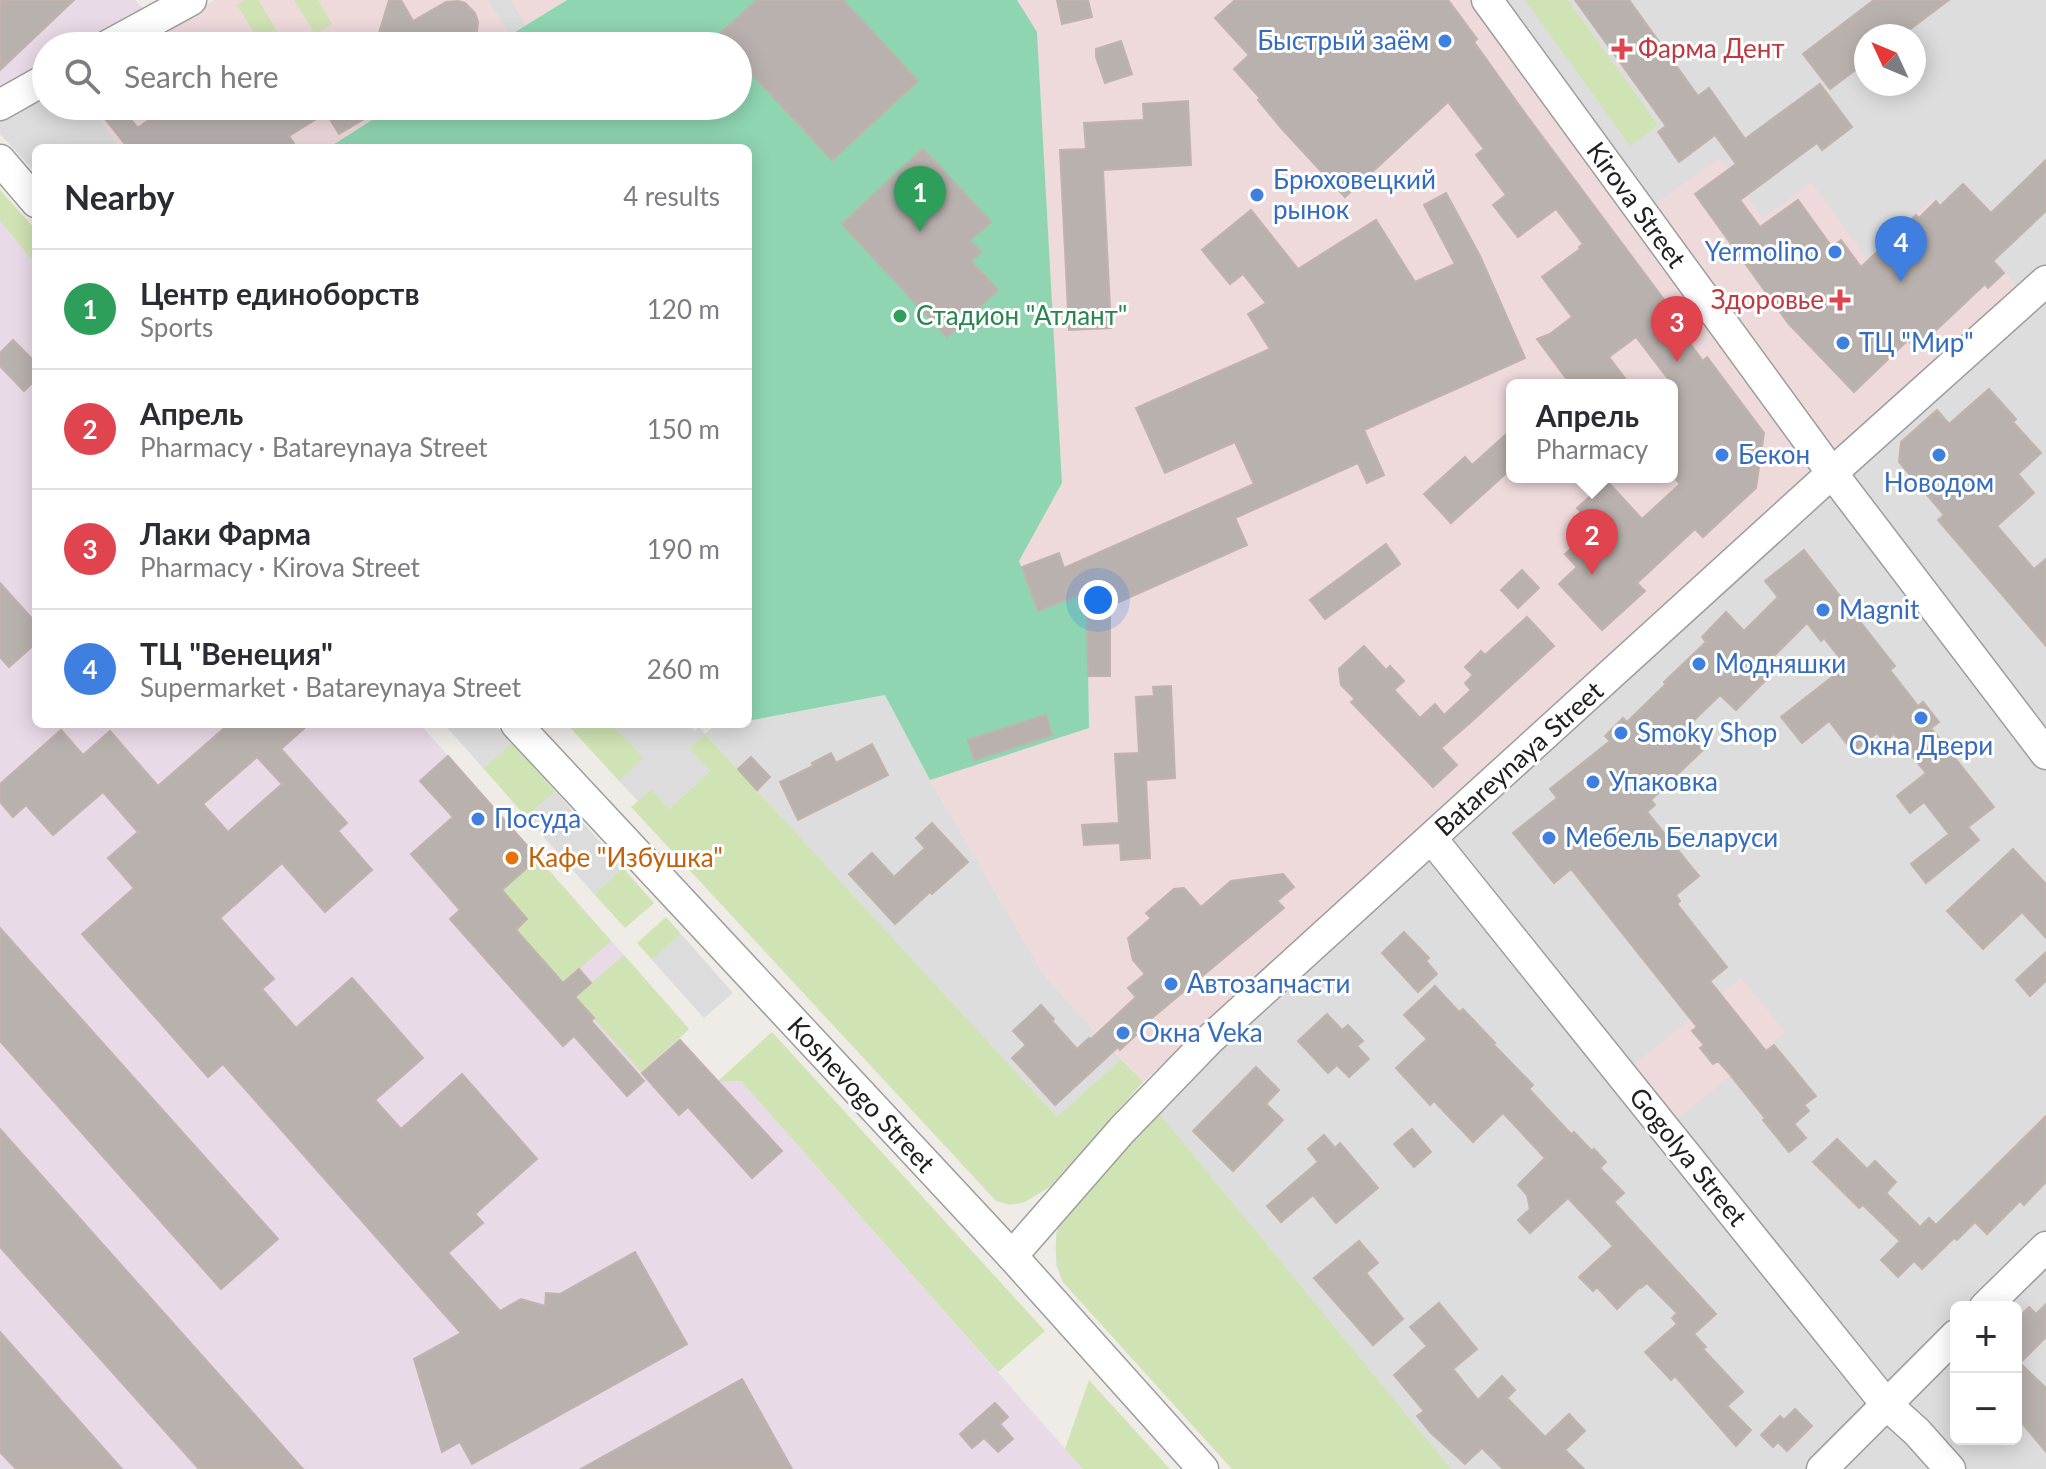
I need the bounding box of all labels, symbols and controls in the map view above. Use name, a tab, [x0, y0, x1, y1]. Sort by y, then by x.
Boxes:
place label: Быстрый заём	[1257, 24, 1429, 56]
north arrow	[1854, 24, 1926, 96]
search box	[32, 32, 752, 120]
marker: Быстрый заём	[1436, 32, 1454, 50]
place label: Фарма Дент	[1638, 32, 1785, 64]
marker: Фарма Дент	[1613, 40, 1631, 58]
icon: search	[60, 54, 104, 98]
text: Search here	[124, 58, 279, 94]
street label: Kirova Street	[1580, 135, 1694, 274]
place label: Брюховецкий рынок	[1273, 163, 1436, 225]
pin: 1	[894, 166, 946, 232]
text: Nearby	[64, 176, 175, 217]
text: 4 results	[623, 180, 720, 212]
marker: Брюховецкий рынок	[1248, 186, 1266, 204]
pin: 4	[1875, 216, 1927, 282]
place label: Yermolino	[1705, 235, 1819, 267]
marker: Yermolino	[1826, 243, 1844, 261]
text: Центр единоборств	[140, 275, 420, 311]
place label: Здоровье	[1711, 283, 1824, 315]
marker: Здоровье	[1831, 291, 1849, 309]
text: 1	[82, 293, 98, 325]
text: 120 m	[647, 293, 720, 325]
pin: 3	[1651, 296, 1703, 362]
place label: Стадион "Атлант"	[916, 299, 1127, 331]
marker: Стадион "Атлант"	[891, 307, 909, 325]
text: Sports	[140, 311, 213, 343]
place label: ТЦ "Мир"	[1859, 326, 1974, 358]
marker: ТЦ "Мир"	[1834, 334, 1852, 352]
popup	[1506, 379, 1678, 483]
text: Апрель	[140, 395, 243, 431]
text: Апрель	[1536, 397, 1639, 433]
text: 2	[82, 413, 98, 445]
text: 150 m	[647, 413, 720, 445]
text: Pharmacy · Batareynaya Street	[140, 431, 488, 463]
text: Pharmacy	[1536, 433, 1648, 465]
place label: Бекон	[1738, 438, 1810, 470]
marker: Бекон	[1713, 446, 1731, 464]
marker: Новодом	[1930, 446, 1948, 464]
place label: Новодом	[1884, 466, 1994, 498]
pin: 2	[1566, 509, 1618, 575]
text: Лаки Фарма	[140, 515, 311, 551]
text: 3	[82, 533, 98, 565]
text: 190 m	[647, 533, 720, 565]
text: Pharmacy · Kirova Street	[140, 551, 420, 583]
your location	[1078, 580, 1118, 620]
place label: Magnit	[1839, 593, 1920, 625]
marker: Magnit	[1814, 601, 1832, 619]
text: ТЦ "Венеция"	[140, 635, 333, 671]
place label: Модняшки	[1715, 647, 1846, 679]
text: 4	[82, 653, 98, 685]
text: 260 m	[647, 653, 720, 685]
marker: Модняшки	[1690, 655, 1708, 673]
text: Supermarket · Batareynaya Street	[140, 671, 521, 703]
street label: Batareynaya Street	[1428, 674, 1610, 842]
marker: Окна Двери	[1912, 709, 1930, 727]
place label: Smoky Shop	[1637, 716, 1777, 748]
marker: Smoky Shop	[1612, 724, 1630, 742]
place label: Окна Двери	[1849, 729, 1993, 761]
place label: Упаковка	[1609, 765, 1718, 797]
marker: Упаковка	[1584, 773, 1602, 791]
place label: Посуда	[494, 802, 581, 834]
marker: Посуда	[469, 810, 487, 828]
place label: Мебель Беларуси	[1565, 821, 1778, 853]
marker: Мебель Беларуси	[1540, 829, 1558, 847]
place label: Кафе "Избушка"	[528, 841, 723, 873]
marker: Кафе "Избушка"	[503, 849, 521, 867]
place label: Автозапчасти	[1187, 967, 1350, 999]
marker: Автозапчасти	[1162, 975, 1180, 993]
street label: Koshevogo Street	[781, 1010, 942, 1179]
place label: Окна Veka	[1139, 1016, 1263, 1048]
marker: Окна Veka	[1114, 1024, 1132, 1042]
street label: Gogolya Street	[1623, 1081, 1755, 1233]
map controls	[1950, 1301, 2022, 1445]
button: +	[1950, 1301, 2022, 1373]
button: −	[1950, 1373, 2022, 1445]

